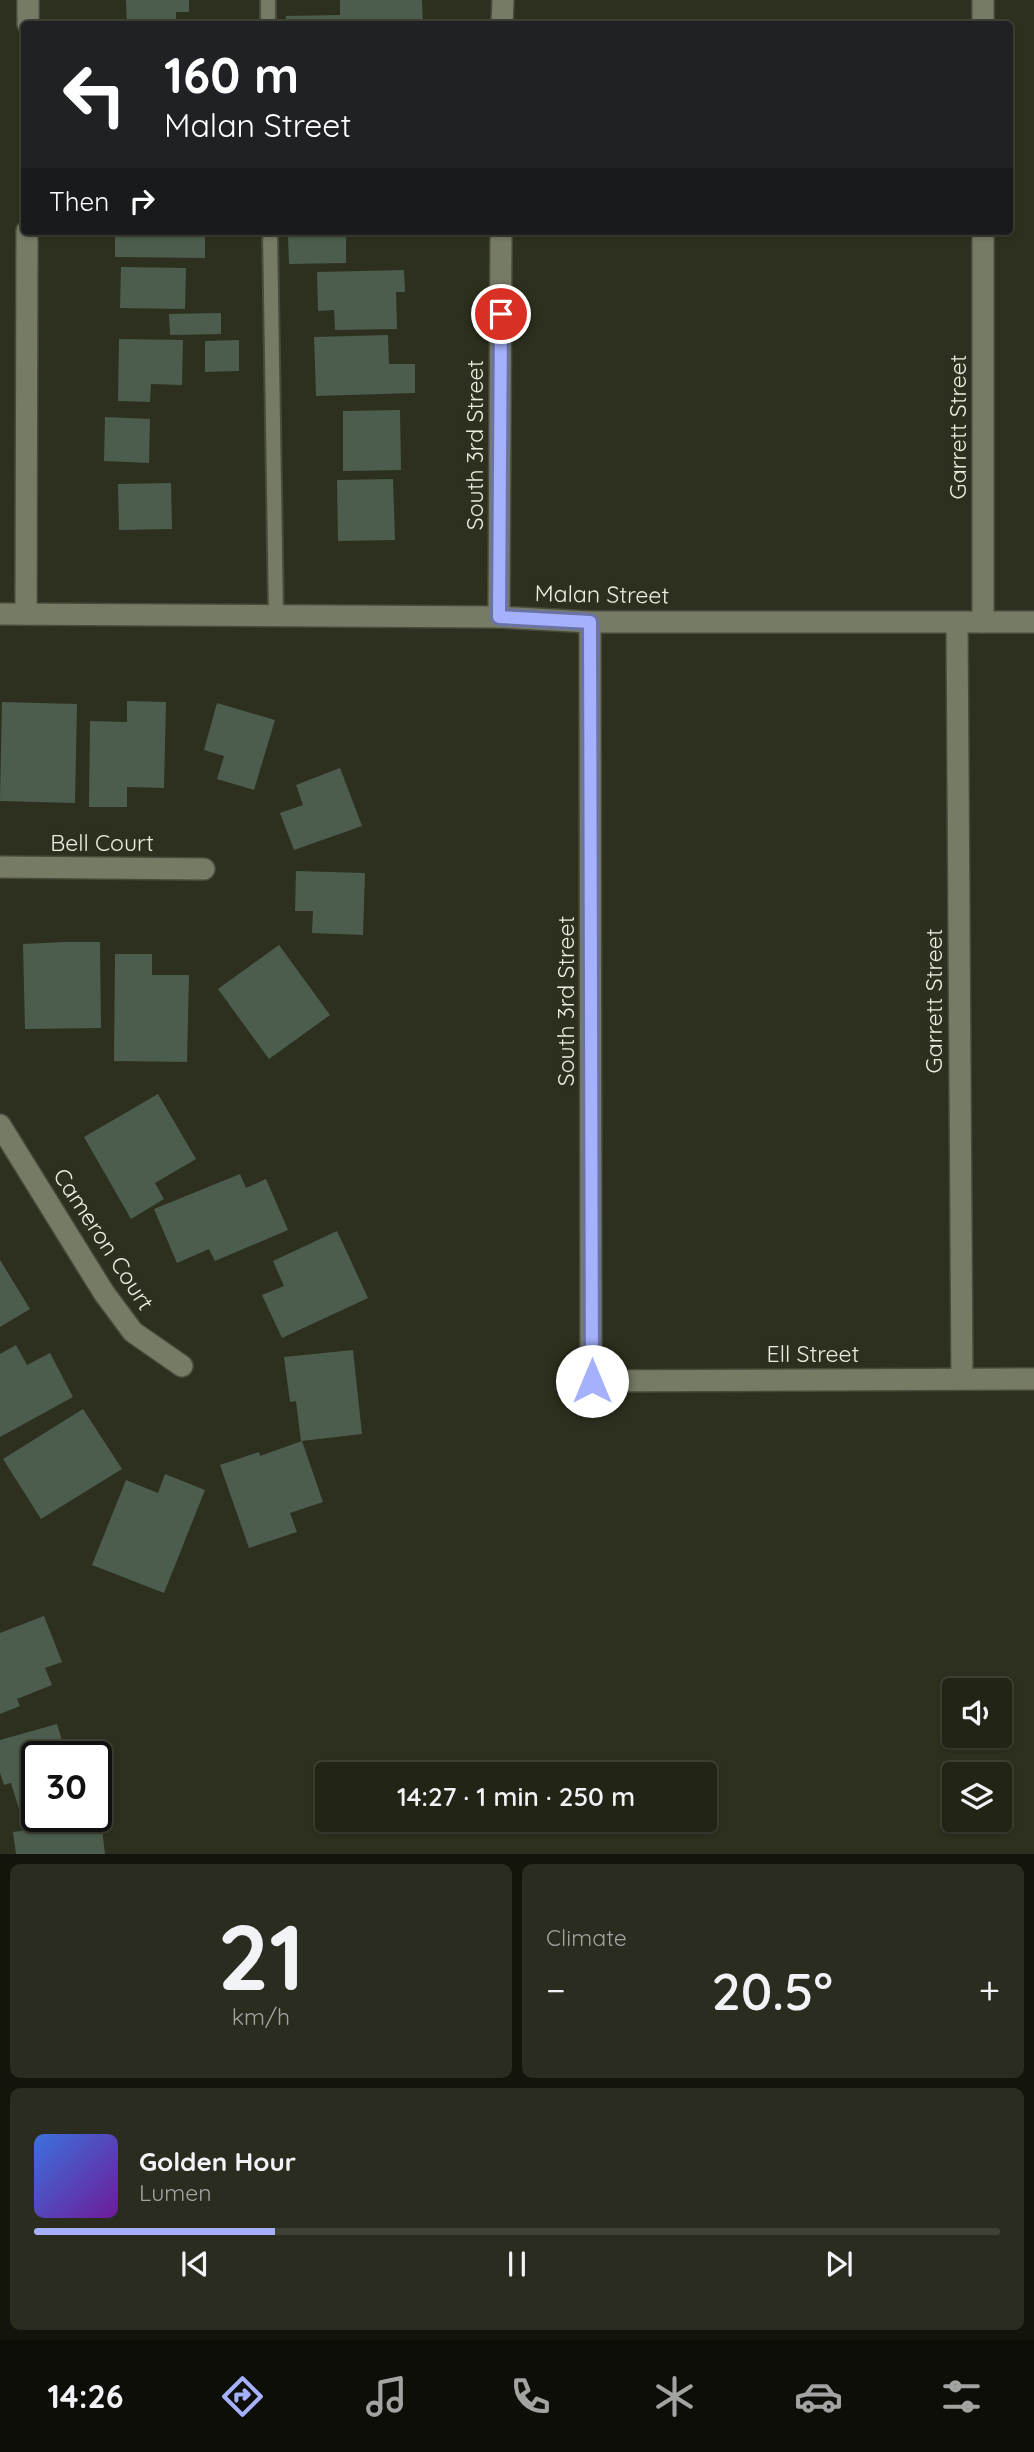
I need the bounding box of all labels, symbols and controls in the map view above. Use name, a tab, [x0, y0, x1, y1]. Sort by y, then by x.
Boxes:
text: 160 m	[164, 44, 299, 105]
icon: left	[49, 49, 140, 140]
text: Malan Street	[164, 105, 351, 145]
icon: right	[123, 182, 161, 220]
text: Then	[49, 185, 109, 218]
pin	[471, 284, 531, 344]
icon: arrive	[482, 295, 520, 333]
street label: Garrett Street	[943, 354, 972, 500]
street label: South 3rd Street	[460, 360, 489, 530]
street label: Malan Street	[534, 578, 670, 610]
street label: Bell Court	[50, 828, 154, 857]
street label: South 3rd Street	[551, 916, 580, 1086]
street label: Garrett Street	[919, 928, 948, 1074]
street label: Cameron Court	[47, 1163, 161, 1316]
street label: Ell Street	[767, 1339, 860, 1368]
position arrow	[555, 1344, 629, 1418]
map controls	[942, 1678, 1012, 1832]
button: sound	[942, 1678, 1012, 1748]
speed limit sign: 30	[21, 1741, 112, 1832]
button: layers	[942, 1762, 1012, 1832]
text: 14:27 · 1 min · 250 m	[397, 1780, 635, 1813]
text: 21	[217, 1899, 305, 2013]
text: Climate	[546, 1923, 627, 1952]
text: 20.5°	[711, 1958, 833, 2023]
text: −	[546, 1966, 566, 2014]
text: +	[979, 1966, 1000, 2014]
text: km/h	[232, 2002, 290, 2031]
text: Golden Hour	[139, 2145, 296, 2178]
text: Lumen	[139, 2178, 212, 2207]
icon: previous	[176, 2245, 214, 2283]
icon: pause	[498, 2245, 536, 2283]
icon: next	[820, 2245, 858, 2283]
icon: directions	[218, 2372, 267, 2421]
icon: music	[362, 2372, 411, 2421]
icon: phone	[506, 2372, 555, 2421]
icon: climate	[650, 2372, 699, 2421]
icon: car	[794, 2372, 843, 2421]
icon: filters	[937, 2372, 986, 2421]
text: 14:26	[47, 2376, 123, 2416]

